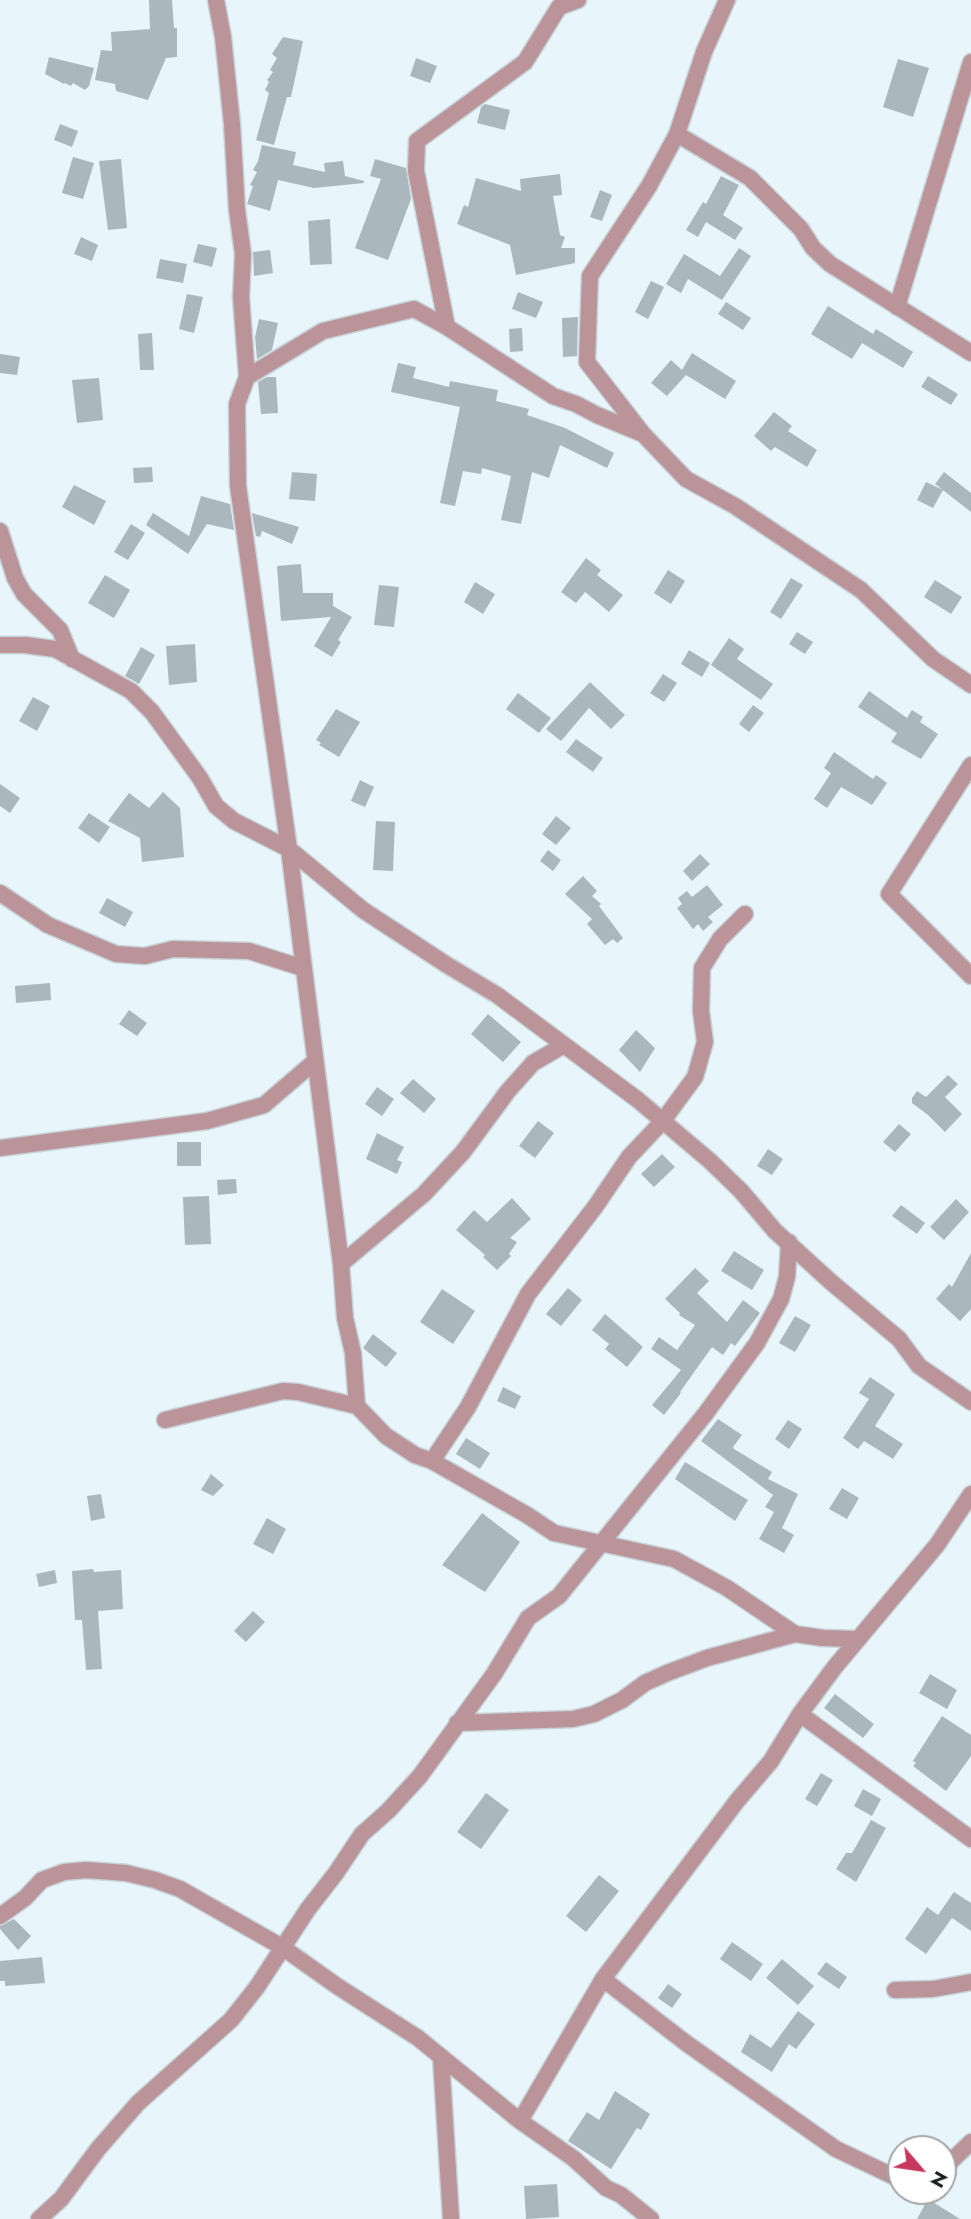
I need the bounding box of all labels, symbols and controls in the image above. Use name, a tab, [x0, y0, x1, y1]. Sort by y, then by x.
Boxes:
north arrow	[887, 2135, 957, 2205]
text: N	[924, 2166, 955, 2193]

